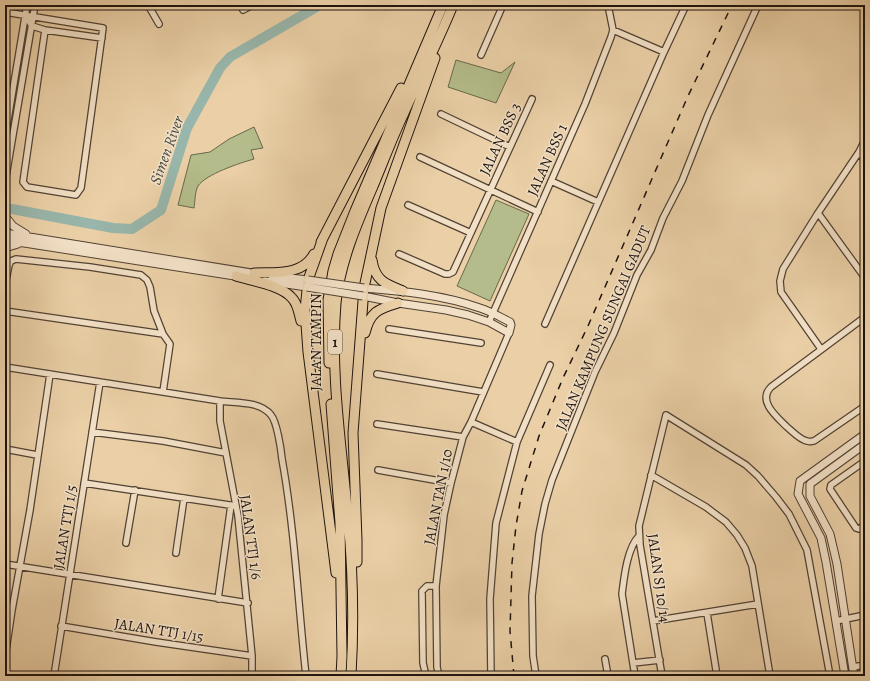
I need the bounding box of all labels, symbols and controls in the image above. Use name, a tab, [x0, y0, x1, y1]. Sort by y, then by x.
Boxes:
street label: JALAN BSS 3	[474, 99, 526, 179]
water label: Simen River	[144, 113, 190, 188]
street label: JALAN BSS 1	[522, 121, 572, 199]
street label: JALAN KAMPUNG SUNGAI GADUT	[551, 222, 656, 433]
street label: JALAN TAMPIN	[306, 293, 326, 391]
road number: 1	[328, 330, 342, 354]
street label: JALAN TAN 1/10	[419, 447, 457, 547]
street label: JALAN TTJ 1/5	[48, 483, 82, 571]
street label: JALAN TTJ 1/6	[235, 493, 267, 581]
street label: JALAN SJ 10/14	[643, 532, 675, 624]
street label: JALAN TTJ 1/15	[113, 613, 205, 647]

